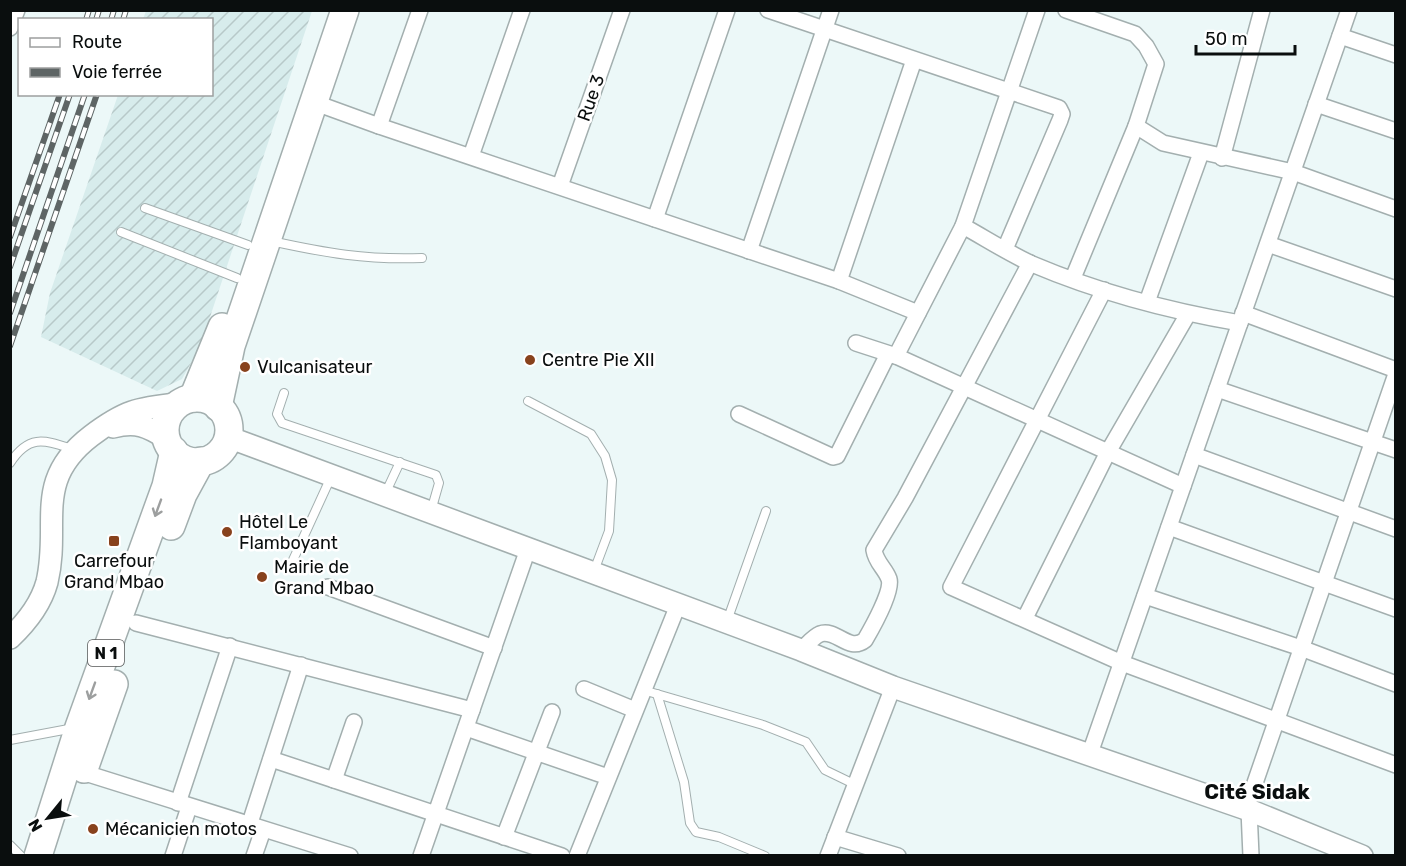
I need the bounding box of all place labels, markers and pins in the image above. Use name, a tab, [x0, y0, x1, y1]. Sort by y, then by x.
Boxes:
place label: Centre Pie XII	[542, 349, 655, 371]
marker: Centre Pie XII	[523, 353, 537, 367]
place label: Vulcanisateur	[257, 356, 372, 378]
marker: Vulcanisateur	[238, 360, 252, 374]
place label: Hôtel Le Flamboyant	[239, 511, 338, 554]
marker: Hôtel Le Flamboyant	[220, 525, 234, 539]
marker: Carrefour Grand Mbao	[107, 534, 121, 548]
place label: Carrefour Grand Mbao	[64, 550, 164, 593]
place label: Mairie de Grand Mbao	[274, 556, 374, 599]
marker: Mairie de Grand Mbao	[255, 570, 269, 584]
place label: Mécanicien motos	[105, 818, 257, 840]
marker: Mécanicien motos	[86, 822, 100, 836]

